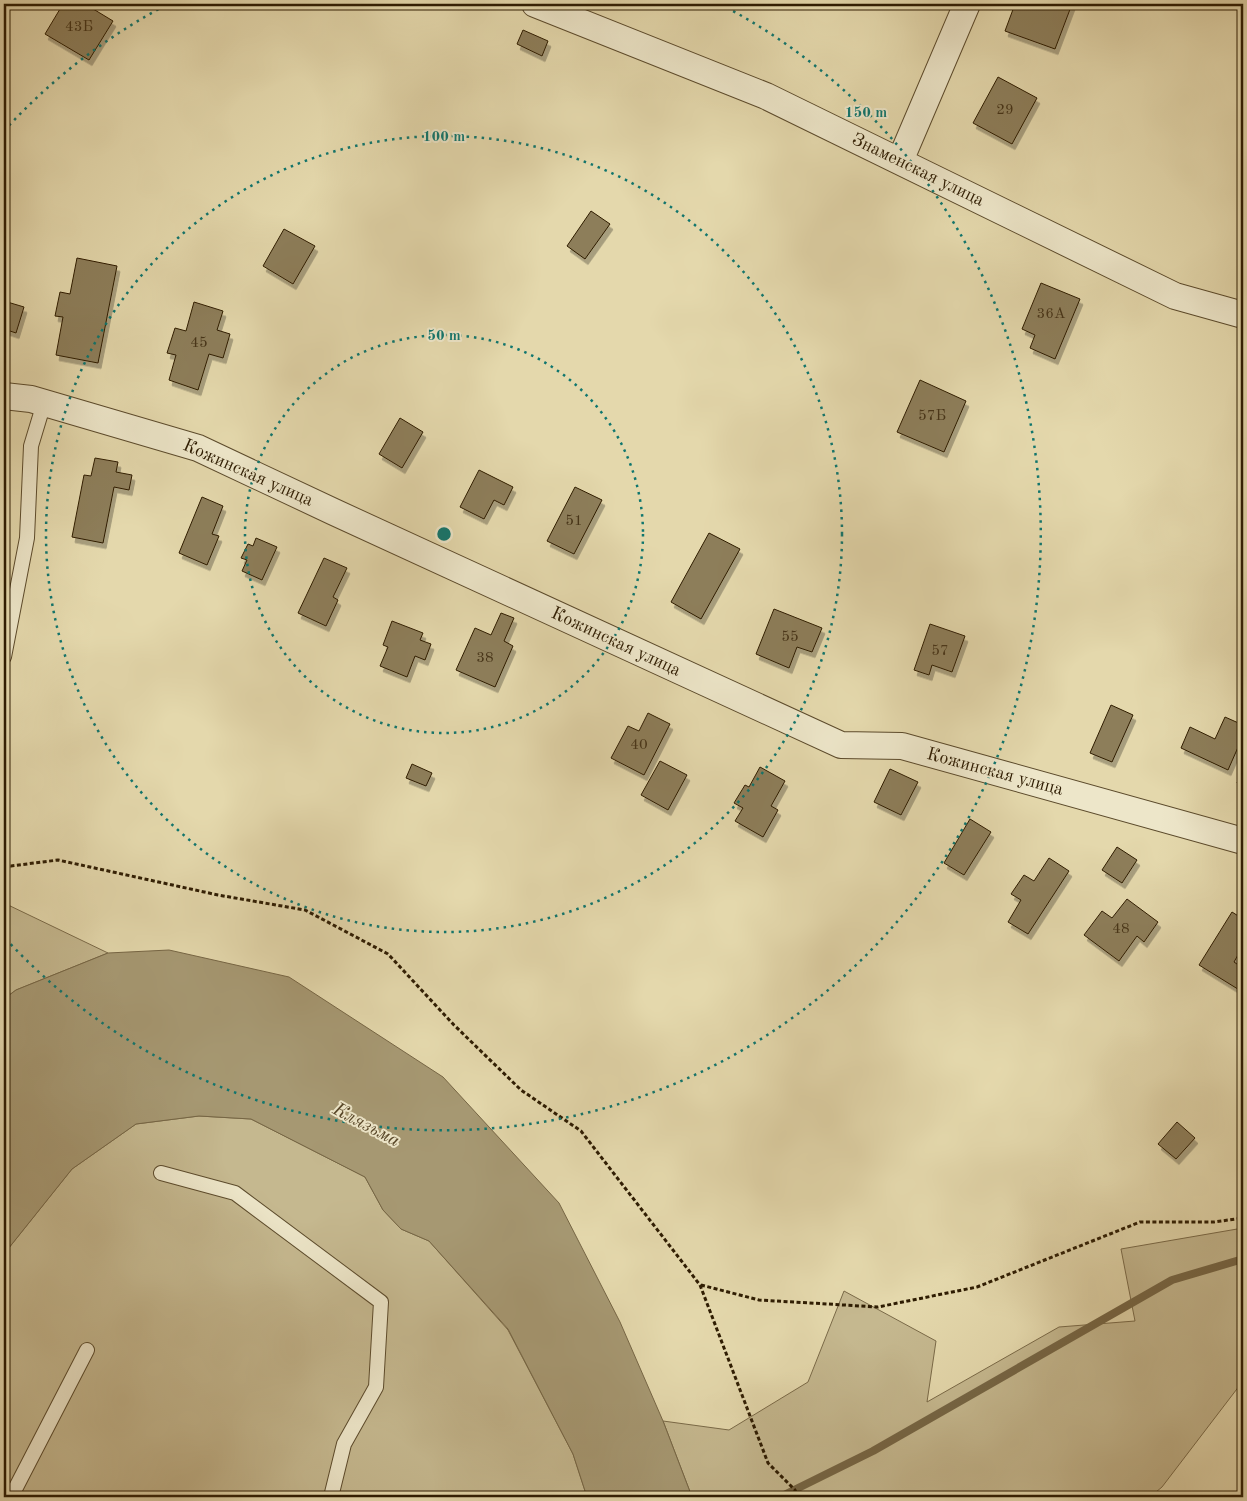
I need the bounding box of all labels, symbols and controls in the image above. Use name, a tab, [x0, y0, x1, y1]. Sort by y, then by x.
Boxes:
house number: 43Б	[65, 20, 93, 35]
house number: 29	[996, 103, 1014, 118]
text: 150 m	[845, 106, 887, 121]
text: 100 m	[423, 130, 465, 145]
street label: Знаменская улица	[849, 130, 987, 210]
house number: 36А	[1037, 307, 1066, 322]
text: 50 m	[427, 329, 461, 344]
house number: 45	[190, 336, 208, 351]
house number: 57Б	[918, 409, 946, 424]
street label: Кожинская улица	[180, 436, 316, 510]
house number: 51	[565, 514, 583, 529]
centre of rings	[435, 525, 453, 543]
street label: Кожинская улица	[548, 604, 684, 680]
house number: 55	[781, 630, 799, 645]
house number: 57	[931, 644, 949, 659]
house number: 38	[476, 651, 494, 666]
house number: 40	[630, 738, 648, 753]
street label: Кожинская улица	[925, 745, 1065, 799]
house number: 48	[1112, 922, 1130, 937]
water label: Клязьма	[328, 1100, 403, 1152]

